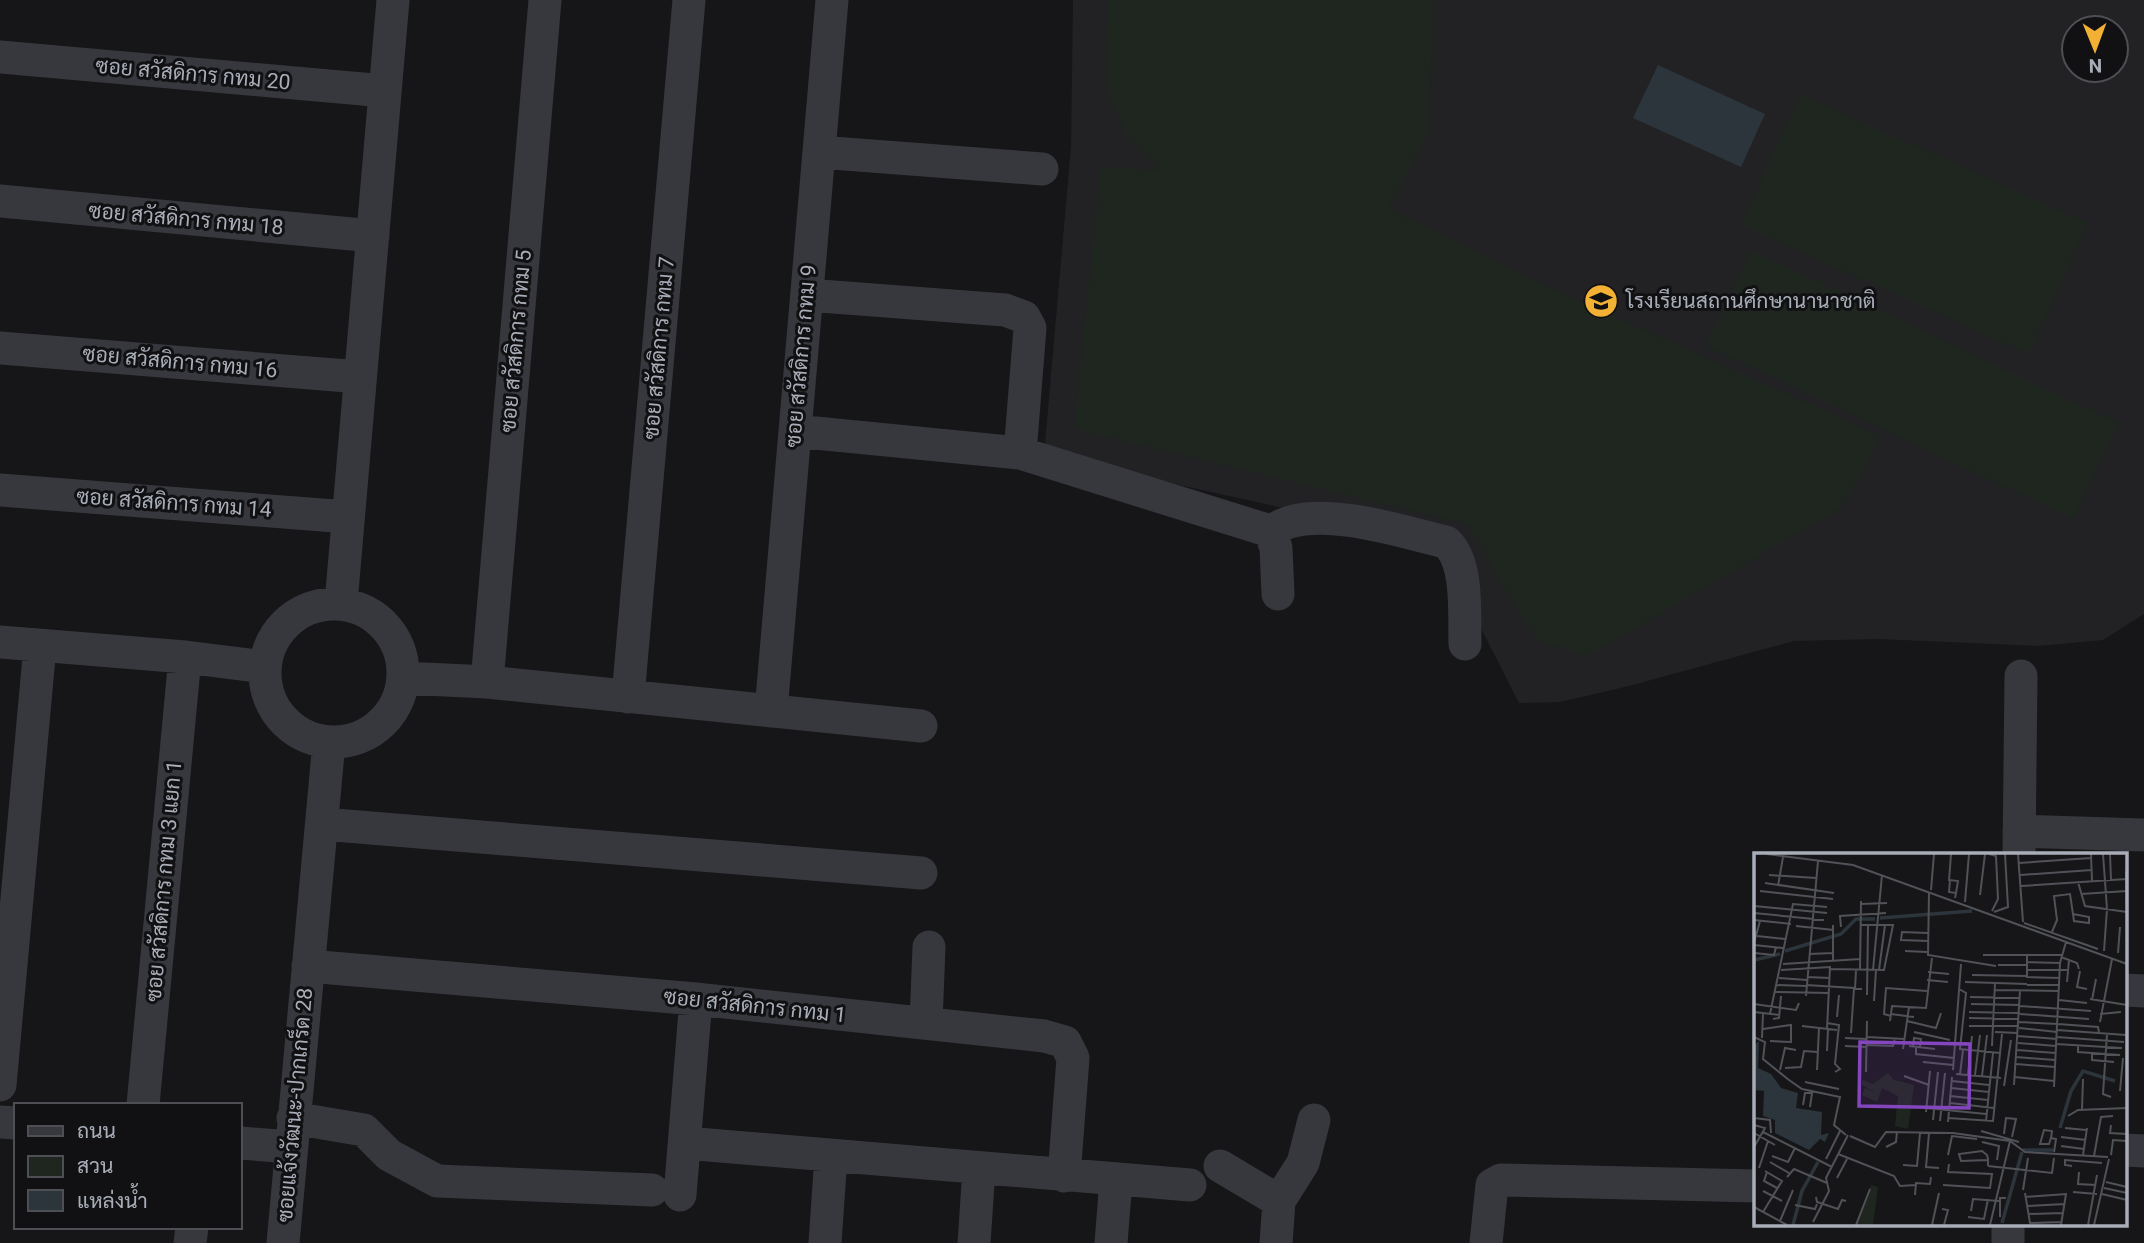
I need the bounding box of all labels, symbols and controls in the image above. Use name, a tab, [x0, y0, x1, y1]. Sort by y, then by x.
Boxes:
north arrow	[2060, 14, 2130, 84]
street label: ซอย สวัสดิการ กทม 20	[95, 54, 291, 94]
text: N	[2088, 54, 2102, 77]
street label: ซอย สวัสดิการ กทม 18	[88, 199, 284, 239]
street label: ซอย สวัสดิการ กทม 5	[496, 249, 536, 433]
street label: ซอย สวัสดิการ กทม 7	[639, 256, 679, 440]
street label: ซอย สวัสดิการ กทม 9	[781, 264, 821, 448]
school or university icon: โรงเรียนสถานศึกษานานาชาติ	[1582, 282, 1620, 320]
place label: โรงเรียนสถานศึกษานานาชาติ	[1625, 288, 1876, 313]
street label: ซอย สวัสดิการ กทม 16	[82, 342, 278, 382]
street label: ซอย สวัสดิการ กทม 14	[76, 484, 272, 522]
street label: ซอย สวัสดิการ กทม 3 แยก 1	[142, 759, 186, 1003]
inset map	[1754, 853, 2126, 1226]
street label: ซอย สวัสดิการ กทม 1	[663, 984, 847, 1028]
street label: ซอยแจ้งวัฒนะ-ปากเกร็ด 28	[270, 986, 317, 1223]
legend	[14, 1103, 242, 1229]
text: ถนน	[77, 1119, 116, 1143]
text: สวน	[77, 1154, 113, 1178]
text: แหล่งน้ำ	[77, 1183, 148, 1213]

